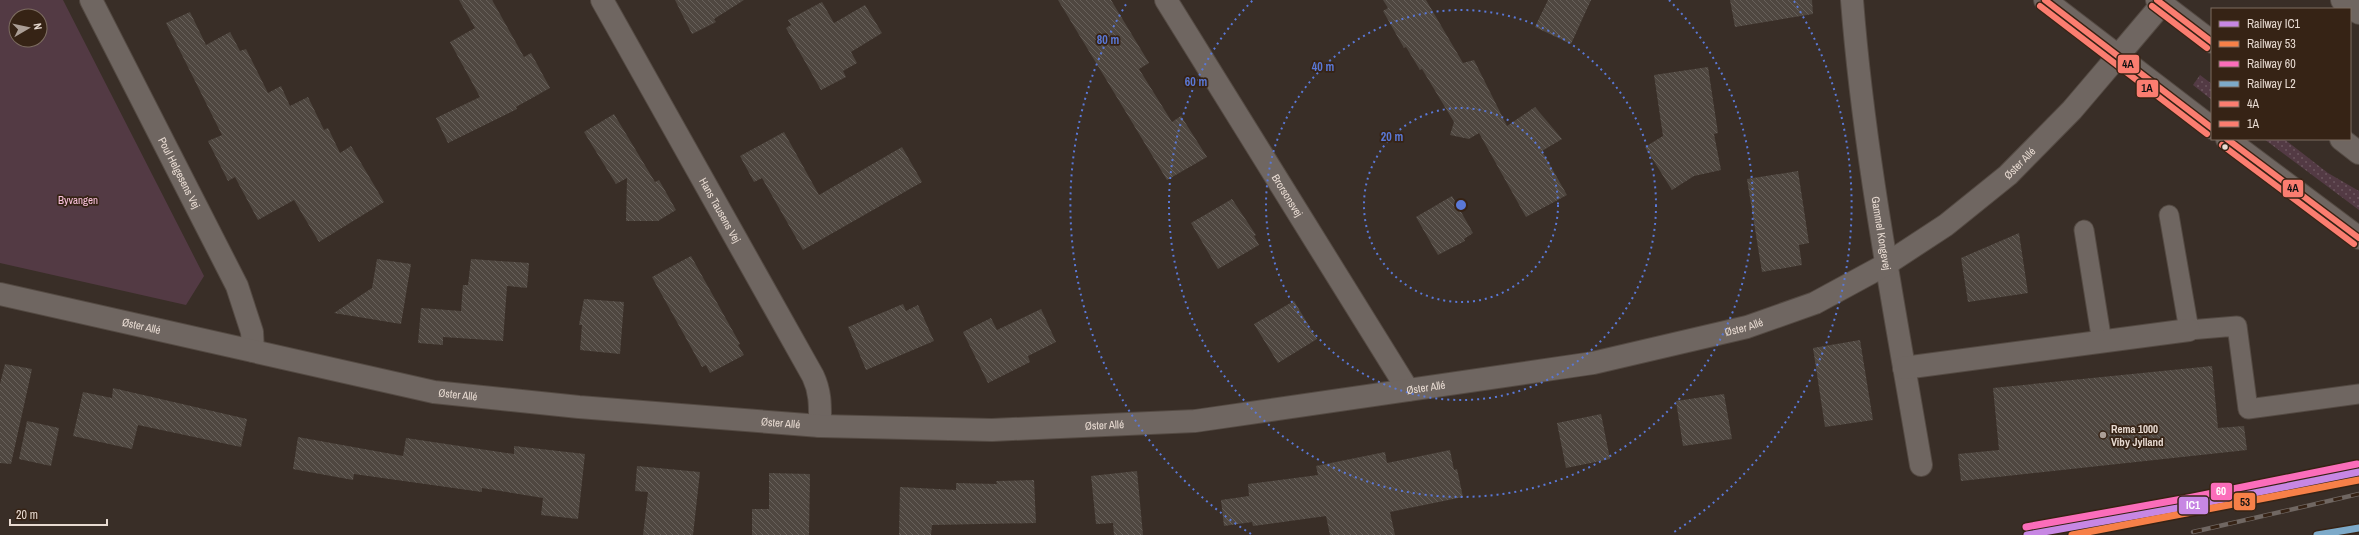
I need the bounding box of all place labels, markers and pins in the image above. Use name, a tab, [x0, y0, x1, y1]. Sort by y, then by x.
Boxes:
unlabelled marker	[2220, 142, 2230, 152]
centre of rings	[1454, 198, 1468, 212]
place label: Rema 1000 Viby Jylland	[2111, 422, 2164, 449]
marker: Rema 1000 Viby Jylland	[2098, 430, 2108, 440]

